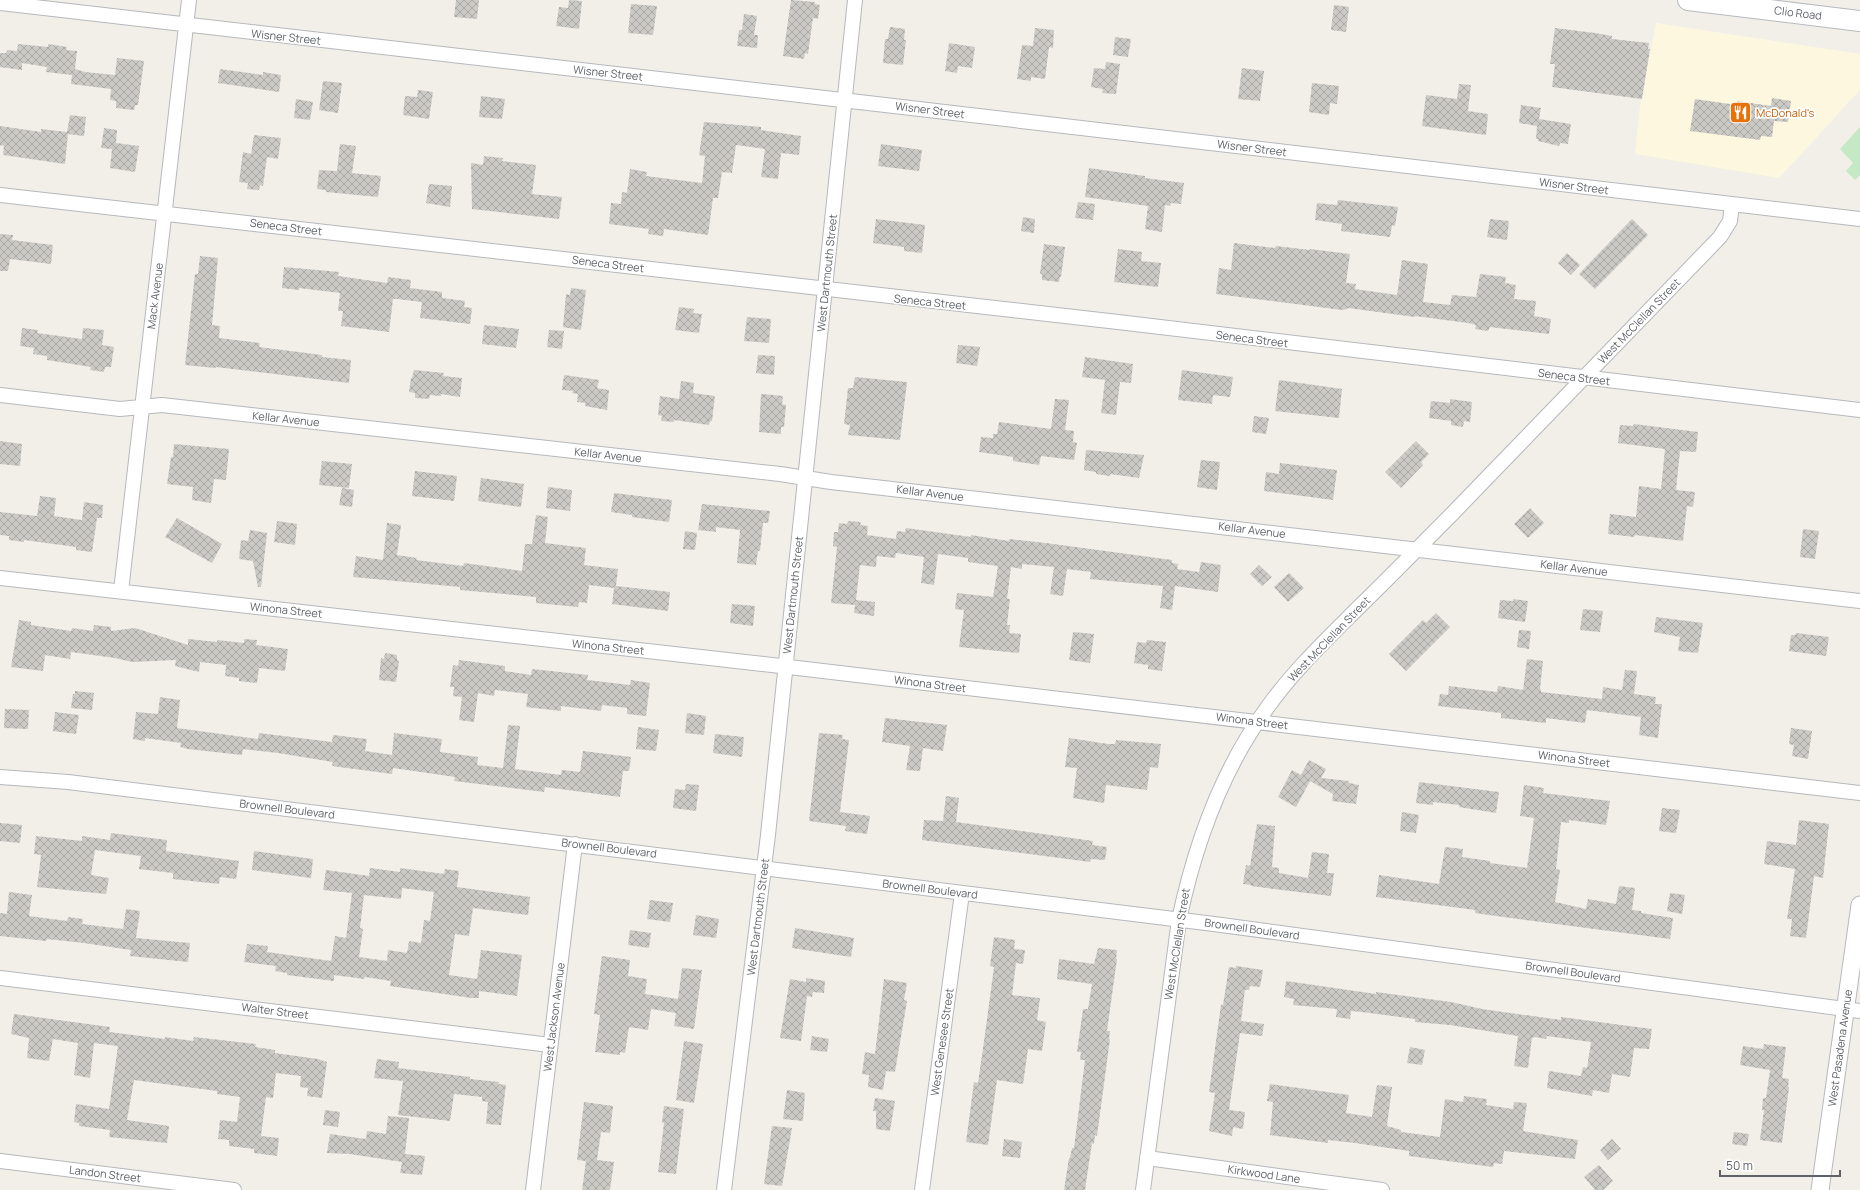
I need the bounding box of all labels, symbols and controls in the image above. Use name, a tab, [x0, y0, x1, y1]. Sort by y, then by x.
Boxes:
street label: Clio Road	[1773, 2, 1823, 23]
street label: Wisner Street	[251, 25, 322, 48]
street label: Wisner Street	[573, 61, 644, 84]
street label: Wisner Street	[894, 98, 966, 121]
restaurant icon: McDonald's	[1728, 100, 1754, 126]
place label: McDonald's	[1756, 105, 1814, 120]
street label: Wisner Street	[1216, 136, 1288, 159]
street label: Wisner Street	[1538, 174, 1610, 197]
street label: West Dartmouth Street	[813, 213, 840, 332]
street label: Seneca Street	[249, 215, 323, 238]
street label: Seneca Street	[571, 252, 645, 275]
street label: Mack Avenue	[143, 261, 166, 330]
street label: West McClellan Street	[1594, 275, 1683, 366]
street label: Seneca Street	[893, 290, 967, 313]
street label: Seneca Street	[1215, 327, 1289, 350]
street label: Seneca Street	[1537, 365, 1611, 388]
street label: Kellar Avenue	[252, 408, 321, 430]
street label: Kellar Avenue	[574, 444, 643, 466]
street label: Kellar Avenue	[896, 481, 965, 504]
street label: Kellar Avenue	[1218, 518, 1287, 541]
street label: West Dartmouth Street	[779, 535, 806, 654]
street label: Kellar Avenue	[1540, 556, 1609, 579]
street label: West McClellan Street	[1284, 593, 1373, 684]
street label: Winona Street	[249, 598, 323, 621]
street label: Winona Street	[571, 635, 645, 658]
street label: Winona Street	[893, 672, 967, 695]
street label: Winona Street	[1215, 709, 1289, 732]
street label: Winona Street	[1537, 747, 1611, 770]
street label: Brownell Boulevard	[239, 795, 336, 822]
street label: Brownell Boulevard	[561, 834, 658, 861]
street label: West Dartmouth Street	[743, 857, 772, 976]
street label: Brownell Boulevard	[882, 875, 979, 902]
street label: West McClellan Street	[1160, 887, 1193, 1001]
street label: Brownell Boulevard	[1204, 914, 1301, 943]
street label: Brownell Boulevard	[1525, 957, 1622, 986]
street label: West Jackson Avenue	[539, 961, 568, 1072]
street label: West Genesee Street	[927, 987, 956, 1097]
street label: West Pasadena Avenue	[1824, 988, 1855, 1107]
street label: Walter Street	[241, 999, 310, 1022]
scale bar	[1720, 1152, 1840, 1178]
text: 50 m	[1726, 1157, 1753, 1174]
street label: Kirkwood Lane	[1227, 1161, 1302, 1186]
street label: Landon Street	[68, 1162, 142, 1185]

